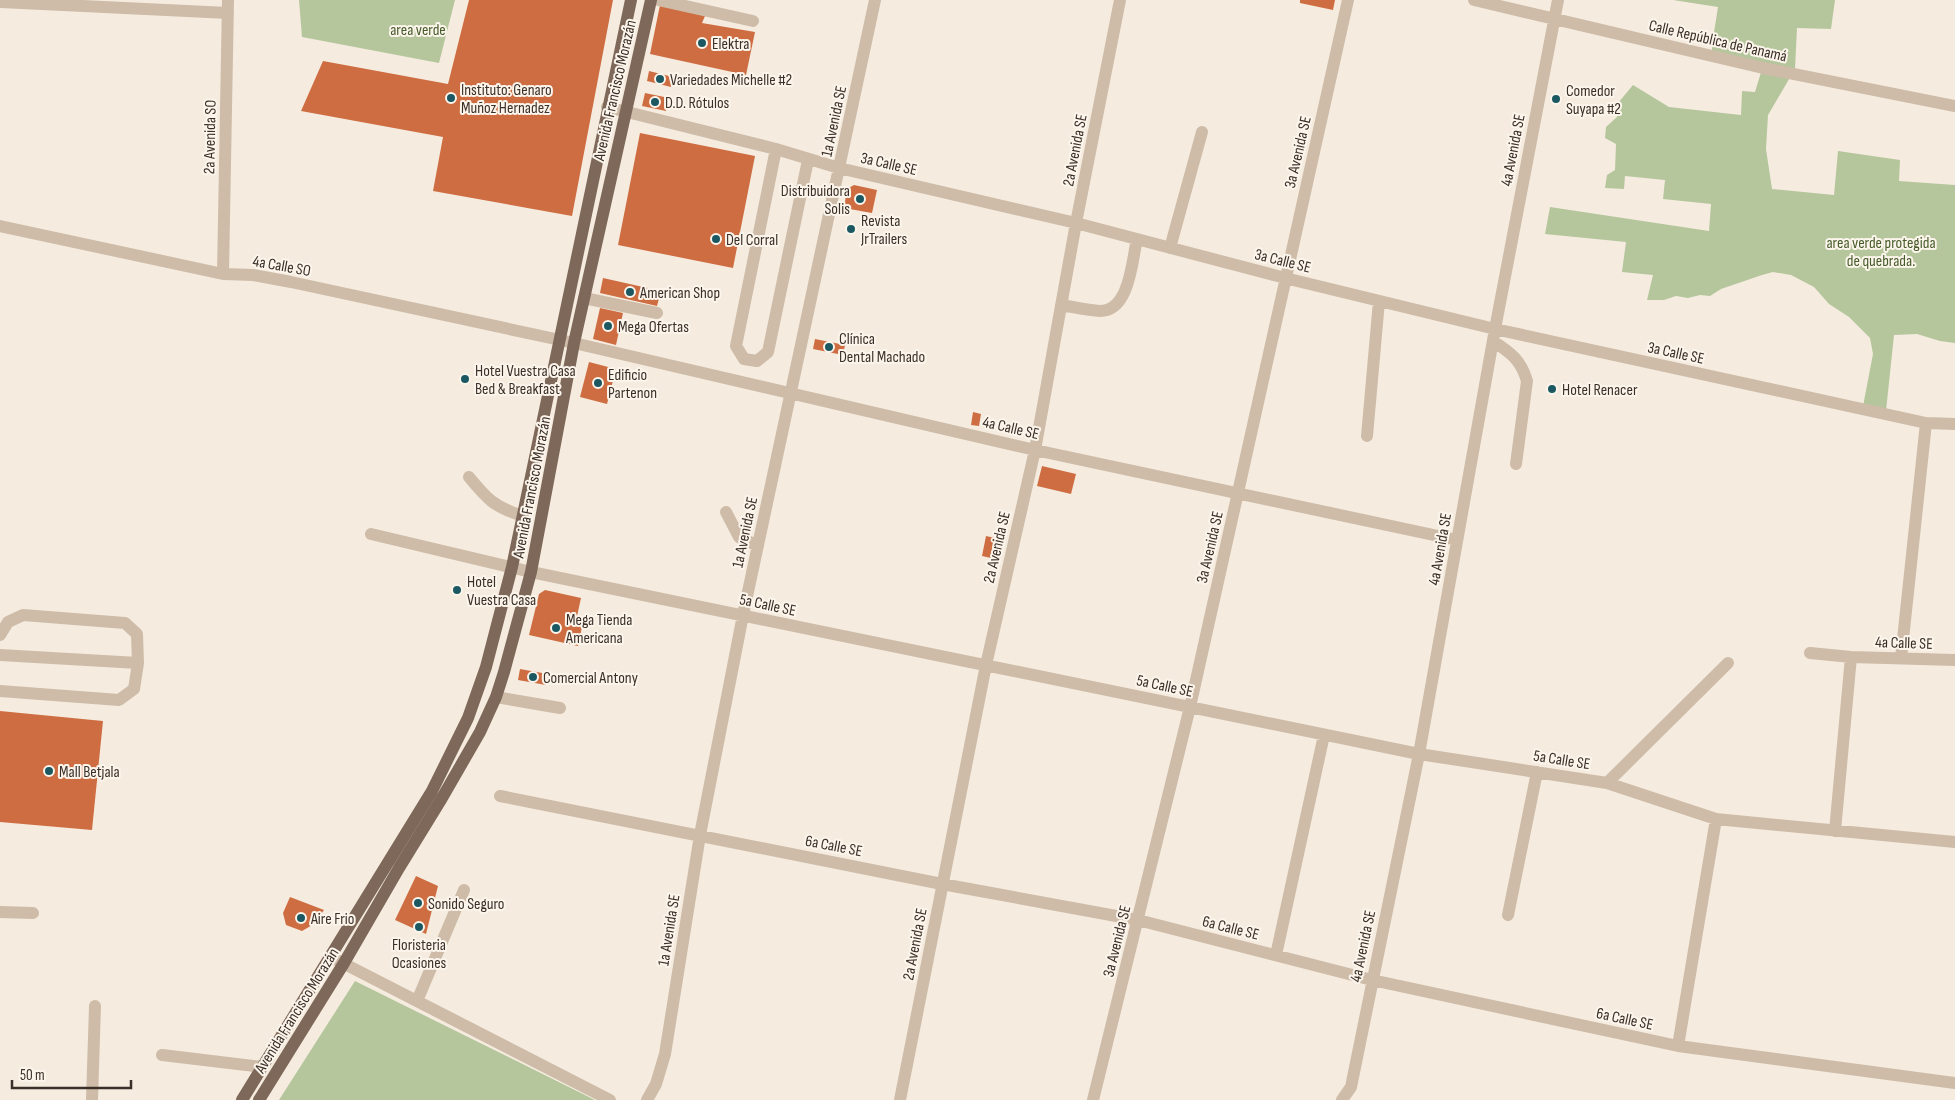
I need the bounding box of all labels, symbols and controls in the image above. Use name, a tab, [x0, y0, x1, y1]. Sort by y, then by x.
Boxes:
street label: Calle República de Panamá	[1647, 16, 1789, 67]
street label: Avenida Francisco Morazán	[590, 18, 641, 163]
park label: area verde	[390, 21, 446, 40]
place label: Elektra	[712, 35, 750, 54]
marker: Elektra	[696, 37, 708, 49]
place label: Variedades Michelle #2	[670, 71, 792, 90]
marker: Variedades Michelle #2	[654, 73, 666, 85]
place label: Instituto: Genaro Muñoz Hernadez	[461, 81, 552, 118]
place label: Comedor Suyapa #2	[1566, 82, 1621, 119]
street label: 1a Avenida SE	[818, 84, 851, 159]
marker: Instituto: Genaro Muñoz Hernadez	[445, 92, 457, 104]
marker: Comedor Suyapa #2	[1550, 93, 1562, 105]
place label: D.D. Rótulos	[665, 94, 730, 113]
marker: D.D. Rótulos	[649, 96, 661, 108]
street label: 2a Avenida SO	[200, 100, 221, 174]
street label: 2a Avenida SE	[1059, 113, 1092, 188]
street label: 4a Avenida SE	[1497, 113, 1530, 188]
street label: 3a Avenida SE	[1281, 115, 1316, 190]
street label: 3a Calle SE	[859, 149, 919, 180]
place label: Distribuidora Solis	[781, 182, 850, 219]
marker: Distribuidora Solis	[854, 193, 866, 205]
place label: Revista JrTrailers	[860, 212, 907, 249]
marker: Revista JrTrailers	[845, 223, 857, 235]
place label: Del Corral	[726, 231, 778, 250]
marker: Del Corral	[710, 233, 722, 245]
park label: area verde protegida de quebrada.	[1826, 234, 1936, 271]
street label: 3a Calle SE	[1252, 245, 1313, 278]
street label: 4a Calle SO	[251, 252, 312, 281]
place label: American Shop	[639, 284, 720, 303]
marker: American Shop	[624, 286, 636, 298]
place label: Mega Ofertas	[618, 318, 689, 337]
marker: Mega Ofertas	[602, 320, 614, 332]
place label: Clínica Dental Machado	[839, 330, 925, 367]
street label: 3a Calle SE	[1646, 338, 1706, 369]
marker: Clínica Dental Machado	[823, 341, 835, 353]
place label: Hotel Vuestra Casa Bed & Breakfast	[475, 362, 576, 399]
place label: Edificio Partenon	[608, 366, 657, 403]
marker: Hotel Vuestra Casa Bed & Breakfast	[459, 373, 471, 385]
marker: Edificio Partenon	[592, 377, 604, 389]
place label: Hotel Renacer	[1562, 381, 1638, 400]
marker: Hotel Renacer	[1546, 383, 1558, 395]
street label: 4a Calle SE	[981, 413, 1041, 444]
street label: Avenida Francisco Morazán	[509, 415, 556, 561]
street label: 1a Avenida SE	[729, 495, 762, 570]
street label: 2a Avenida SE	[980, 510, 1015, 585]
street label: 3a Avenida SE	[1193, 510, 1228, 585]
street label: 4a Avenida SE	[1425, 512, 1456, 587]
place label: Hotel Vuestra Casa	[467, 573, 536, 610]
marker: Hotel Vuestra Casa	[451, 584, 463, 596]
street label: 5a Calle SE	[738, 590, 798, 621]
place label: Mega Tienda Americana	[565, 611, 632, 648]
marker: Mega Tienda Americana	[550, 622, 562, 634]
street label: 4a Calle SE	[1875, 633, 1933, 654]
place label: Comercial Antony	[543, 669, 638, 688]
marker: Comercial Antony	[527, 671, 539, 683]
street label: 5a Calle SE	[1135, 671, 1195, 702]
street label: 5a Calle SE	[1532, 747, 1591, 774]
place label: Mall Betjala	[59, 763, 120, 782]
marker: Mall Betjala	[43, 765, 55, 777]
street label: 6a Calle SE	[804, 832, 864, 861]
street label: 1a Avenida SE	[654, 893, 685, 967]
place label: Sonido Seguro	[428, 895, 505, 914]
marker: Sonido Seguro	[412, 897, 424, 909]
street label: 3a Avenida SE	[1099, 904, 1136, 979]
street label: 2a Avenida SE	[899, 907, 932, 982]
street label: 4a Avenida SE	[1347, 909, 1380, 984]
place label: Aire Frio	[310, 910, 354, 929]
marker: Aire Frio	[295, 912, 307, 924]
street label: 6a Calle SE	[1200, 912, 1261, 945]
marker: Floristeria Ocasiones	[413, 921, 425, 933]
place label: Floristeria Ocasiones	[392, 936, 447, 973]
street label: Avenida Francisco Morazán	[251, 945, 343, 1078]
street label: 6a Calle SE	[1594, 1004, 1655, 1035]
scale bar	[12, 1058, 131, 1090]
text: 50 m	[20, 1066, 45, 1085]

